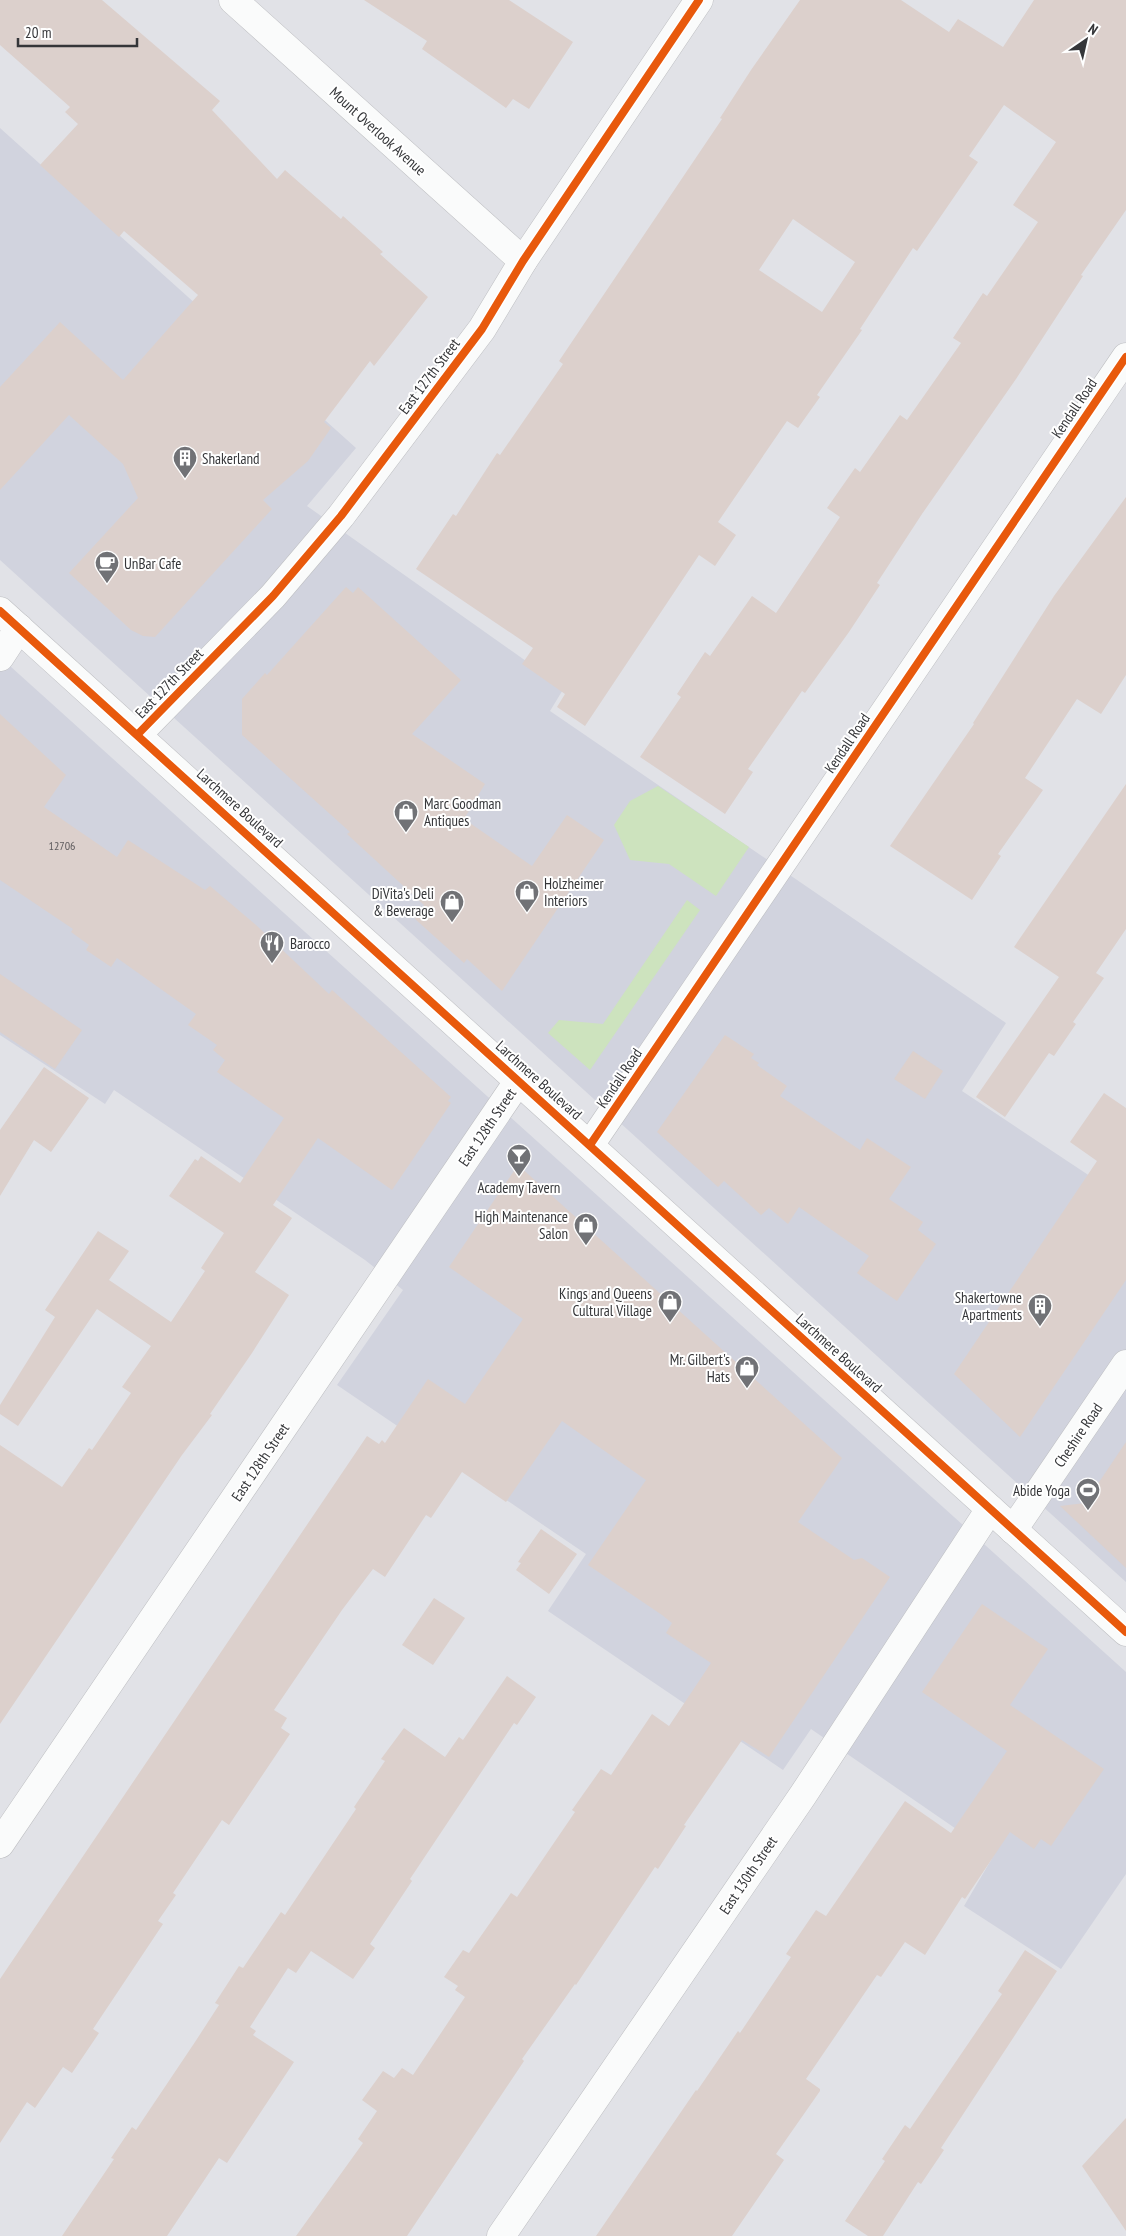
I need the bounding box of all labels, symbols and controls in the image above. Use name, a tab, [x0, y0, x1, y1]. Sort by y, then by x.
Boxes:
scale bar	[18, 15, 136, 47]
north arrow	[1061, 15, 1111, 65]
text: N	[1085, 20, 1101, 39]
text: 20 m	[25, 23, 51, 42]
street label: Mount Overlook Avenue	[326, 83, 430, 179]
street label: East 127th Street	[394, 334, 464, 418]
street label: Kendall Road	[1047, 375, 1101, 441]
building icon: Shakerland	[172, 445, 198, 479]
place label: Shakerland	[202, 449, 260, 468]
cafe icon: UnBar Cafe	[94, 550, 120, 584]
place label: UnBar Cafe	[124, 554, 181, 573]
street label: East 127th Street	[131, 644, 207, 722]
street label: Kendall Road	[820, 710, 874, 776]
street label: Larchmere Boulevard	[193, 764, 287, 852]
place label: Marc Goodman Antiques	[424, 794, 501, 830]
shop icon: Marc Goodman Antiques	[393, 799, 419, 833]
house number: 12706	[48, 838, 76, 853]
place label: Holzheimer Interiors	[544, 874, 604, 910]
shop icon: Holzheimer Interiors	[514, 879, 540, 913]
place label: DiVita's Deli & Beverage	[372, 884, 434, 920]
shop icon: DiVita's Deli & Beverage	[439, 889, 465, 923]
restaurant icon: Barocco	[259, 930, 285, 964]
place label: Barocco	[290, 934, 330, 953]
street label: Larchmere Boulevard	[492, 1036, 586, 1124]
street label: Kendall Road	[592, 1045, 646, 1111]
street label: East 128th Street	[454, 1084, 520, 1170]
bar icon: Academy Tavern	[506, 1143, 532, 1177]
place label: Academy Tavern	[478, 1178, 560, 1197]
place label: High Maintenance Salon	[474, 1207, 568, 1243]
shop icon: High Maintenance Salon	[573, 1212, 599, 1246]
place label: Kings and Queens Cultural Village	[559, 1284, 652, 1320]
place label: Shakertowne Apartments	[955, 1288, 1022, 1324]
shop icon: Kings and Queens Cultural Village	[657, 1289, 683, 1323]
building icon: Shakertowne Apartments	[1027, 1293, 1053, 1327]
street label: Larchmere Boulevard	[792, 1309, 886, 1397]
place label: Mr. Gilbert's Hats	[670, 1350, 730, 1386]
shop icon: Mr. Gilbert's Hats	[734, 1355, 760, 1389]
street label: Cheshire Road	[1050, 1399, 1106, 1471]
street label: East 128th Street	[227, 1419, 293, 1505]
sports icon: Abide Yoga	[1075, 1477, 1101, 1511]
place label: Abide Yoga	[1013, 1481, 1070, 1500]
street label: East 130th Street	[715, 1832, 781, 1918]

